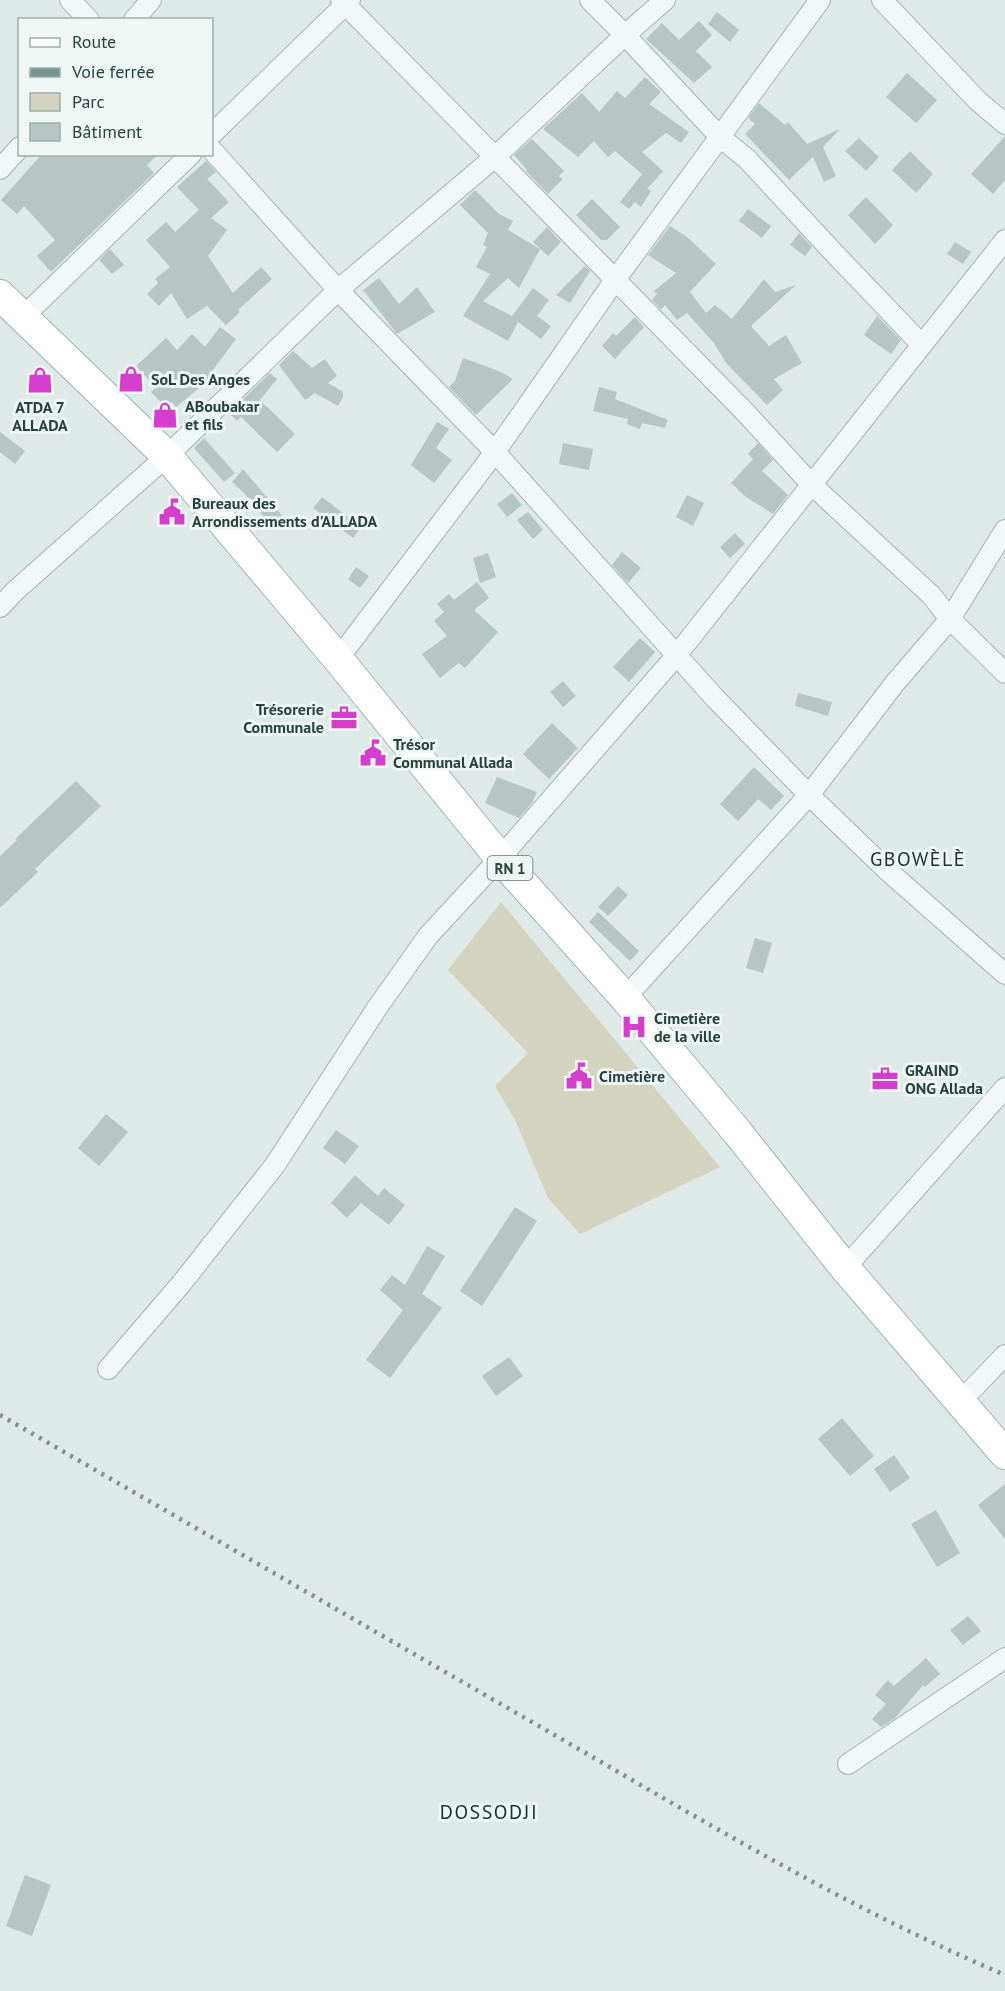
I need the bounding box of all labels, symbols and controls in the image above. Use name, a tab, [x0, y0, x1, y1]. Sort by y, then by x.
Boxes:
legend	[18, 18, 213, 156]
text: Route	[72, 30, 116, 53]
text: Voie ferrée	[71, 60, 155, 83]
text: Parc	[72, 90, 105, 113]
text: Bâtiment	[72, 120, 142, 143]
shop icon: SoL Des Anges	[116, 364, 146, 394]
shop icon: ATDA 7 ALLADA	[25, 365, 55, 395]
place label: SoL Des Anges	[151, 369, 250, 389]
place label: ABoubakar et fils	[185, 396, 260, 434]
place label: ATDA 7 ALLADA	[12, 397, 68, 435]
shop icon: ABoubakar et fils	[150, 400, 180, 430]
place label: Bureaux des Arrondissements d'ALLADA	[192, 493, 377, 531]
public building icon: Bureaux des Arrondissements d'ALLADA	[157, 497, 187, 527]
place label: Trésorerie Communale	[243, 699, 324, 737]
office icon: Trésorerie Communale	[329, 703, 359, 733]
place label: Trésor Communal Allada	[393, 734, 513, 772]
public building icon: Trésor Communal Allada	[358, 738, 388, 768]
district label: GBOWÈLÈ	[870, 846, 966, 872]
road number: RN 1	[488, 856, 532, 880]
place label: Cimetière de la ville	[654, 1008, 721, 1046]
hospital icon: Cimetière de la ville	[619, 1012, 649, 1042]
place label: GRAIND ONG Allada	[905, 1060, 983, 1098]
public building icon: Cimetière	[564, 1061, 594, 1091]
office icon: GRAIND ONG Allada	[870, 1064, 900, 1094]
place label: Cimetière	[599, 1066, 665, 1086]
district label: DOSSODJI	[440, 1799, 538, 1825]

